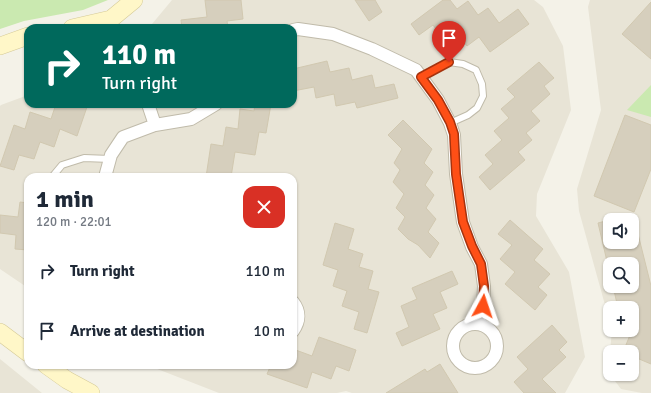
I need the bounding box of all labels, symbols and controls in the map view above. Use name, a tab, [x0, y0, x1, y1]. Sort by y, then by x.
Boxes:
pin	[432, 21, 466, 62]
icon: arrive	[438, 27, 460, 49]
text: 110 m	[102, 38, 176, 72]
icon: right	[36, 40, 88, 92]
text: Turn right	[102, 72, 177, 94]
text: 1 min	[36, 184, 94, 214]
button: close	[243, 186, 285, 228]
map controls	[603, 213, 639, 381]
button: sound	[603, 213, 639, 249]
text: 120 m · 22:01	[36, 214, 112, 230]
button: search	[603, 257, 639, 293]
icon: right	[36, 260, 58, 282]
text: Turn right	[70, 262, 135, 280]
text: 110 m	[245, 262, 285, 280]
position arrow	[462, 285, 504, 327]
button: +	[603, 301, 639, 337]
icon: arrive	[36, 320, 58, 342]
text: Arrive at destination	[70, 322, 205, 340]
text: 10 m	[254, 322, 285, 340]
button: −	[603, 345, 639, 381]

